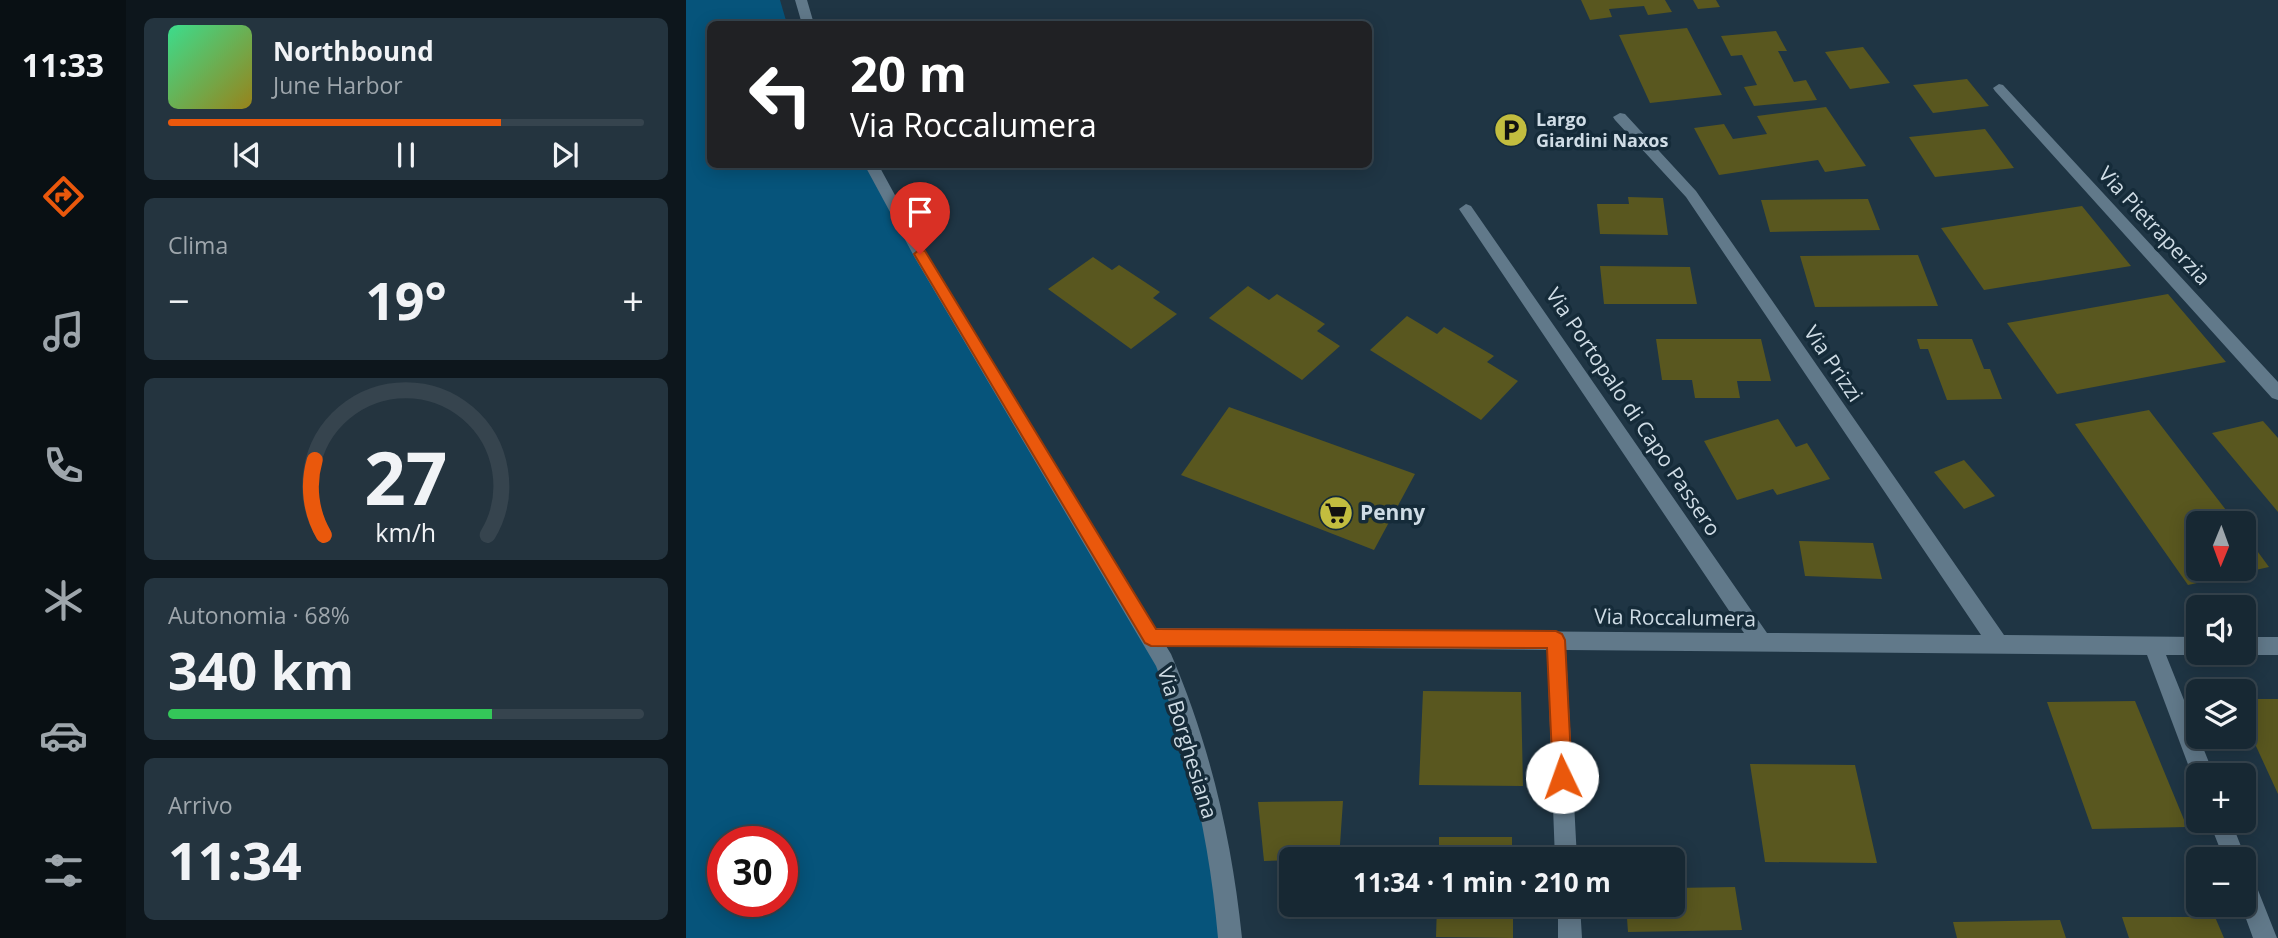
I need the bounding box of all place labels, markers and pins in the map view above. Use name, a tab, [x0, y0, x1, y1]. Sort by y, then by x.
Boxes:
place label: Largo Giardini Naxos	[1536, 107, 1669, 152]
parking icon: Largo Giardini Naxos	[1492, 111, 1530, 149]
pin	[890, 182, 950, 254]
supermarket icon: Penny	[1317, 494, 1355, 532]
place label: Penny	[1360, 498, 1425, 526]

